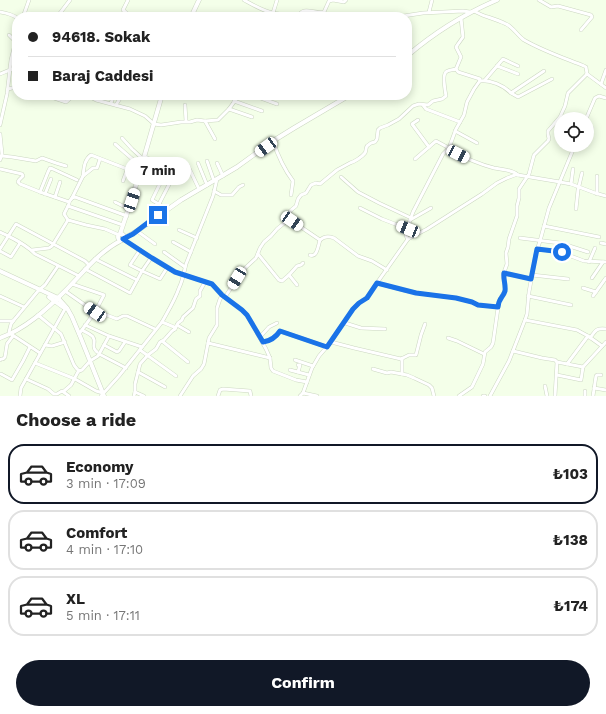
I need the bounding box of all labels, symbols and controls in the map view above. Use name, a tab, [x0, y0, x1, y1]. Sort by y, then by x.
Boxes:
text: 94618. Sokak	[52, 28, 150, 46]
text: Baraj Caddesi	[52, 67, 153, 85]
map controls	[554, 112, 594, 152]
button: locate	[554, 112, 594, 152]
car	[253, 135, 279, 159]
car	[445, 143, 471, 165]
callout: 7 min	[125, 157, 191, 185]
text: 7 min	[140, 163, 176, 178]
car	[123, 187, 141, 213]
route end	[149, 206, 167, 224]
car	[279, 209, 305, 233]
car	[395, 219, 421, 239]
route start	[553, 243, 571, 261]
car	[226, 265, 248, 291]
car	[82, 300, 108, 324]
text: Choose a ride	[16, 409, 136, 430]
icon: car	[18, 456, 54, 492]
text: Economy	[66, 458, 133, 476]
text: ₺103	[552, 465, 588, 483]
text: 3 min · 17:09	[66, 476, 146, 491]
icon: car	[18, 522, 54, 558]
text: Comfort	[66, 524, 127, 542]
text: ₺138	[553, 531, 588, 549]
text: 4 min · 17:10	[66, 542, 143, 557]
icon: car	[18, 588, 54, 624]
text: XL	[66, 590, 85, 608]
text: ₺174	[553, 597, 588, 615]
text: 5 min · 17:11	[66, 608, 140, 623]
button: Confirm	[16, 660, 590, 706]

